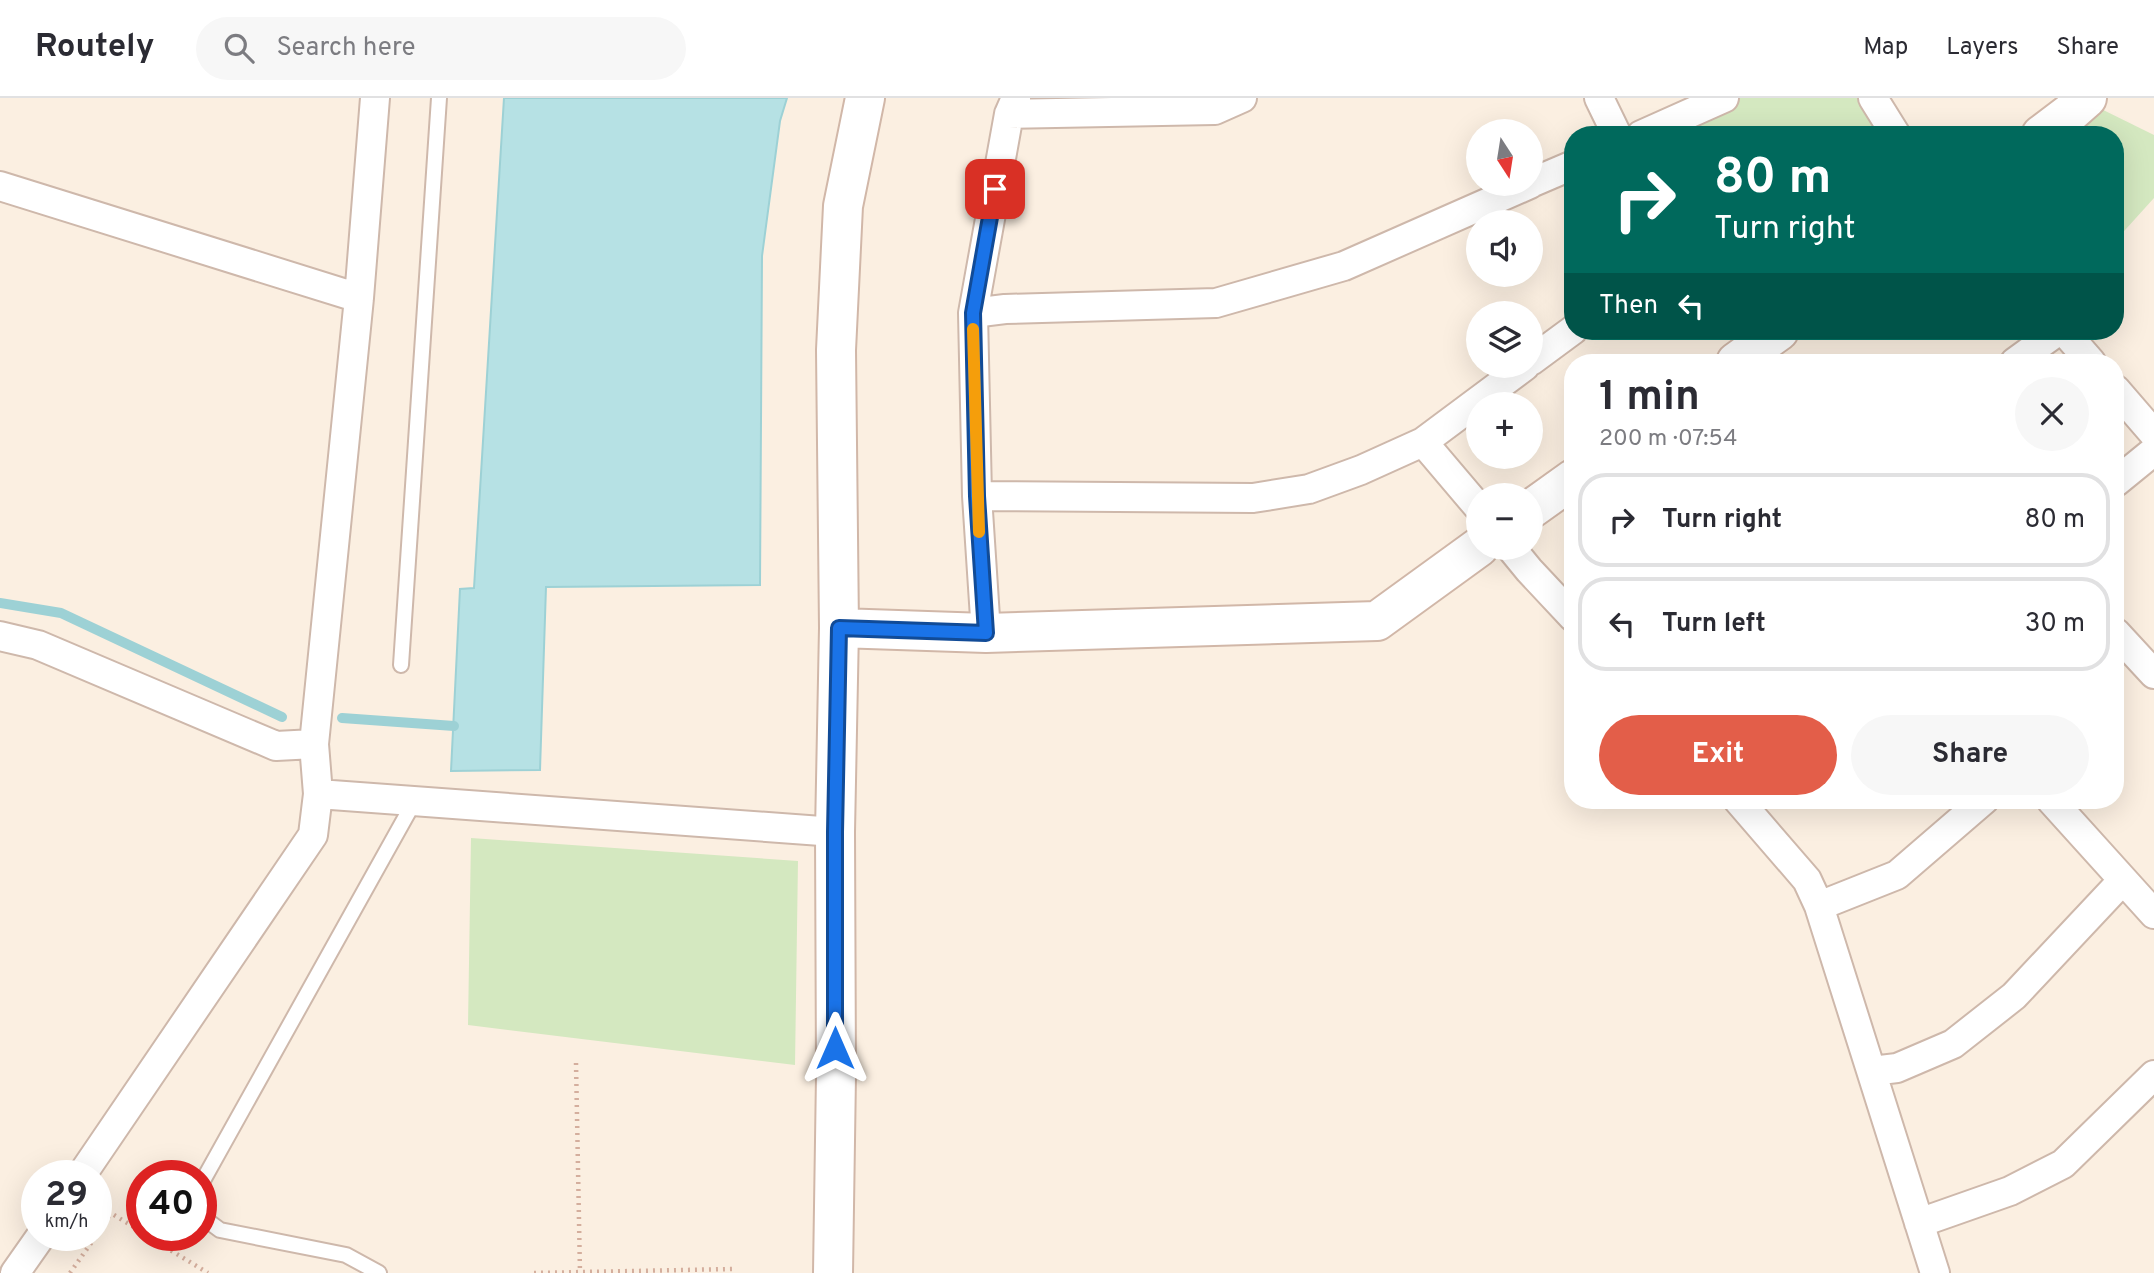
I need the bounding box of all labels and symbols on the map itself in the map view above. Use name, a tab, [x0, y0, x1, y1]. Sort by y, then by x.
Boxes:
north arrow	[1466, 119, 1544, 196]
pin	[965, 159, 1025, 219]
position arrow	[798, 1011, 872, 1085]
speed limit sign: 40	[126, 1160, 217, 1251]

